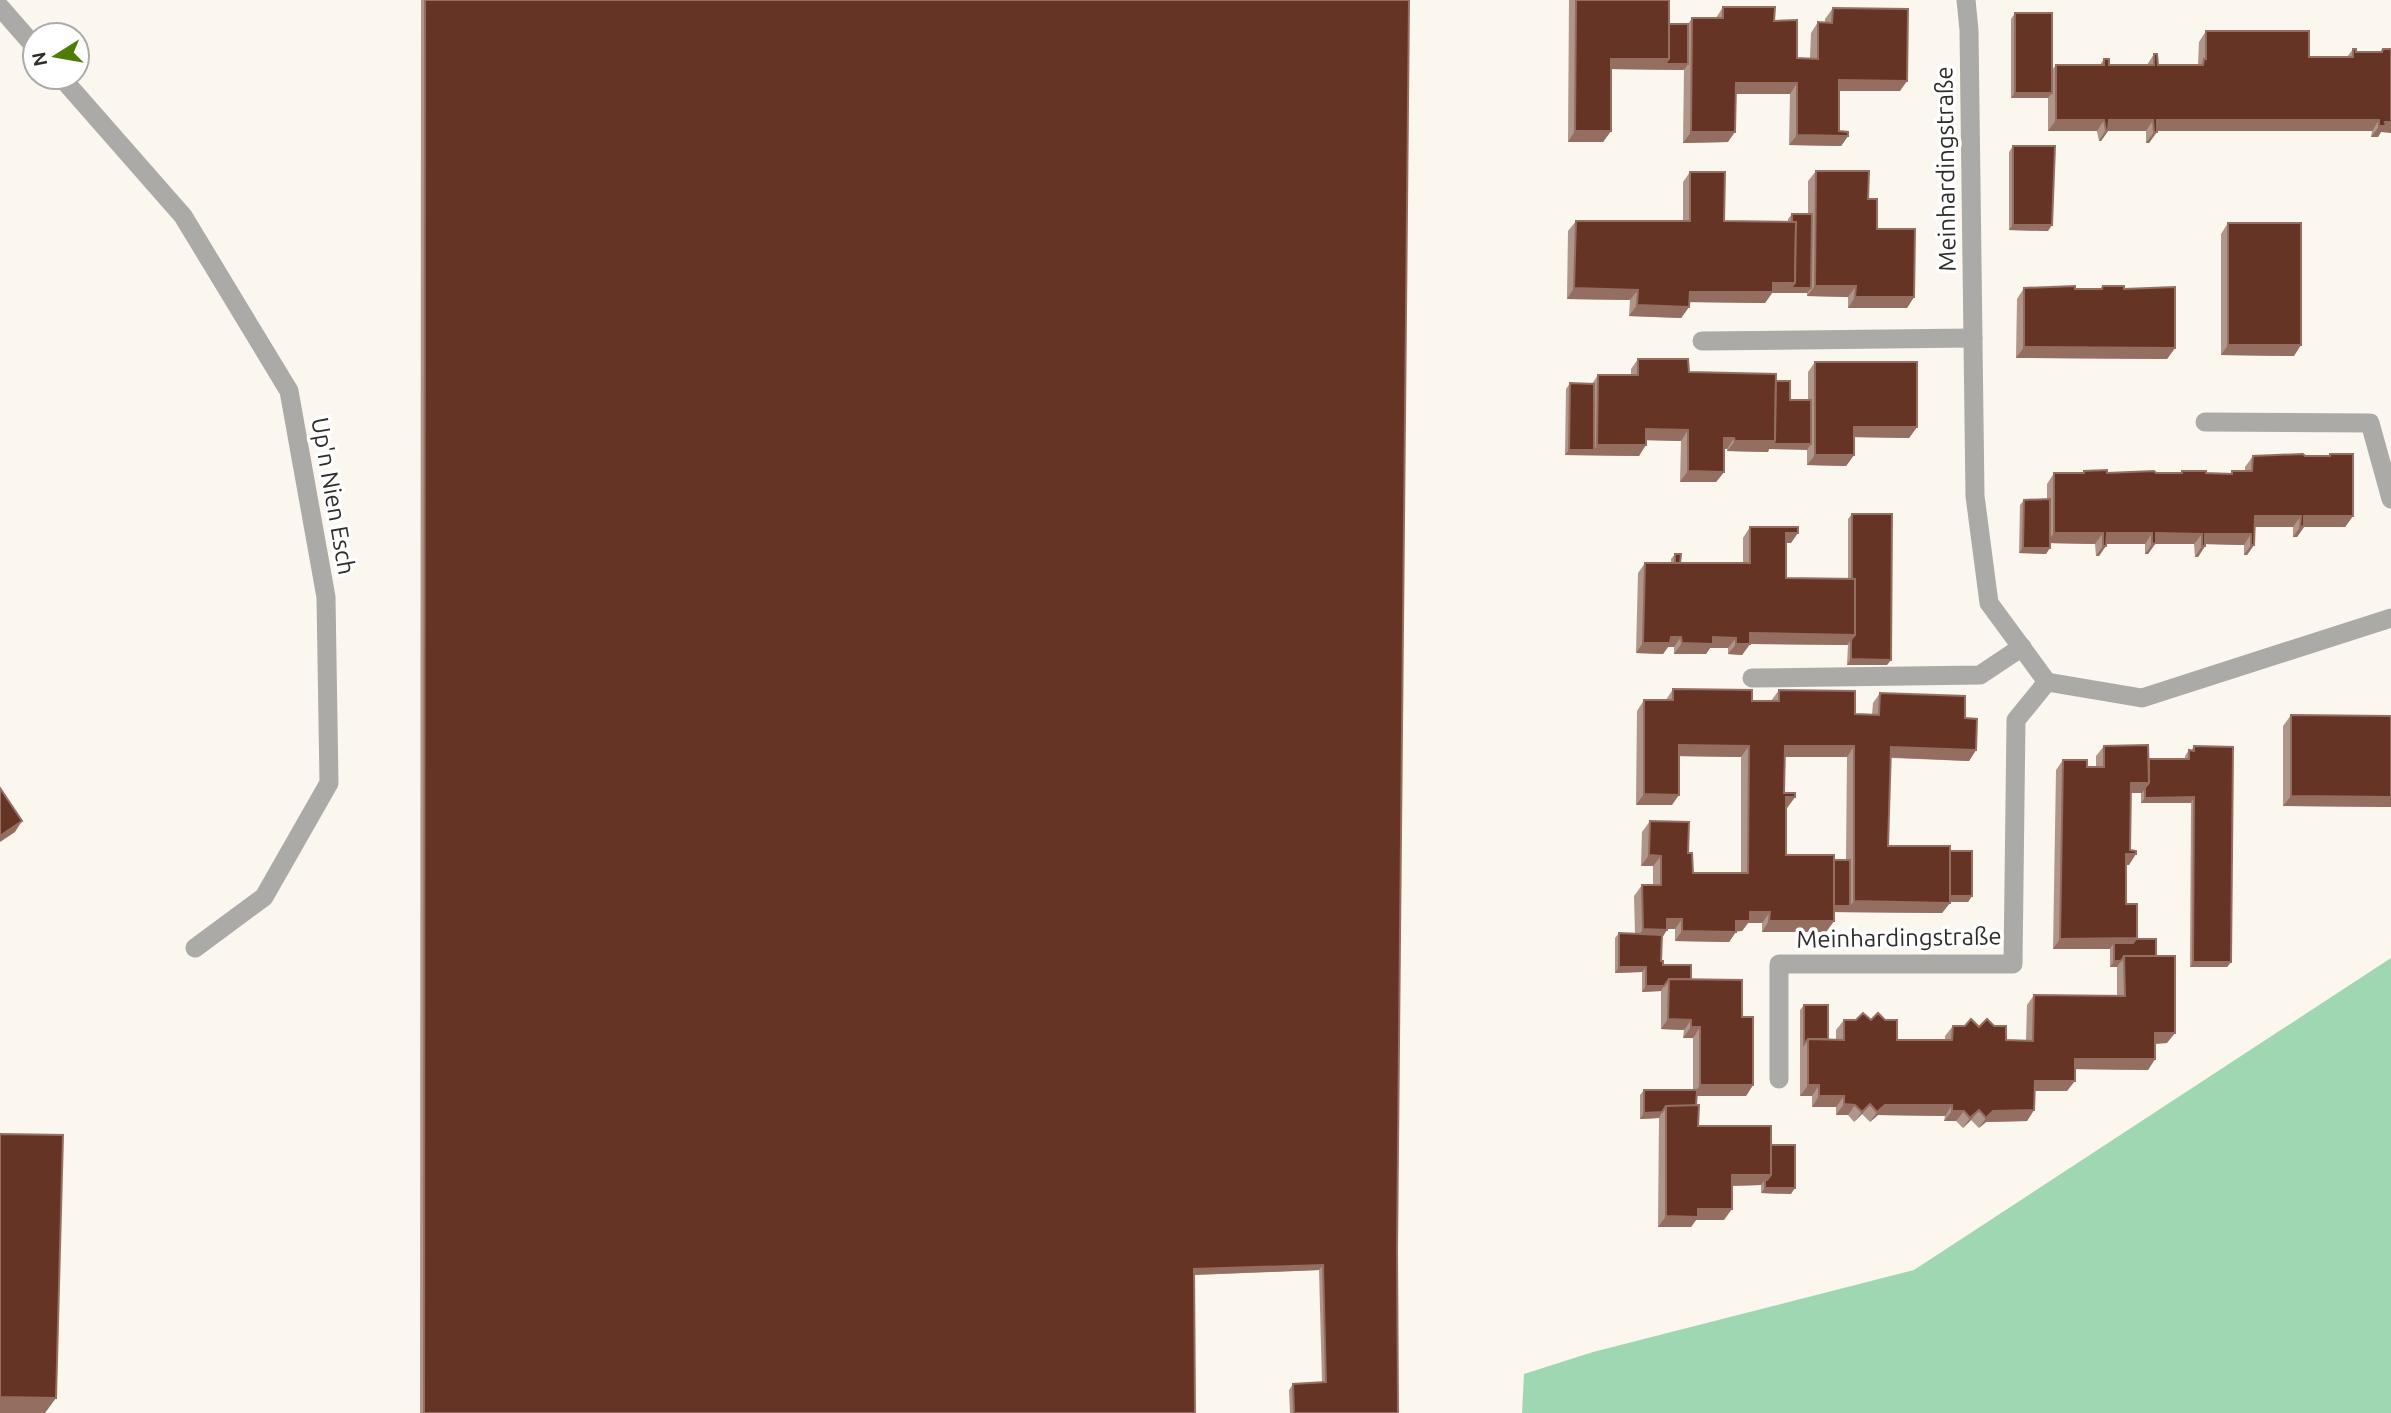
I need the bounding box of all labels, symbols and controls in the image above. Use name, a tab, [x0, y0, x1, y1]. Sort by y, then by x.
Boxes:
north arrow	[21, 21, 91, 91]
text: N	[27, 50, 51, 68]
street label: Meinhardingstraße	[1930, 66, 1961, 272]
street label: Up'n Nien Esch	[306, 415, 361, 577]
street label: Meinhardingstraße	[1796, 922, 2002, 953]

